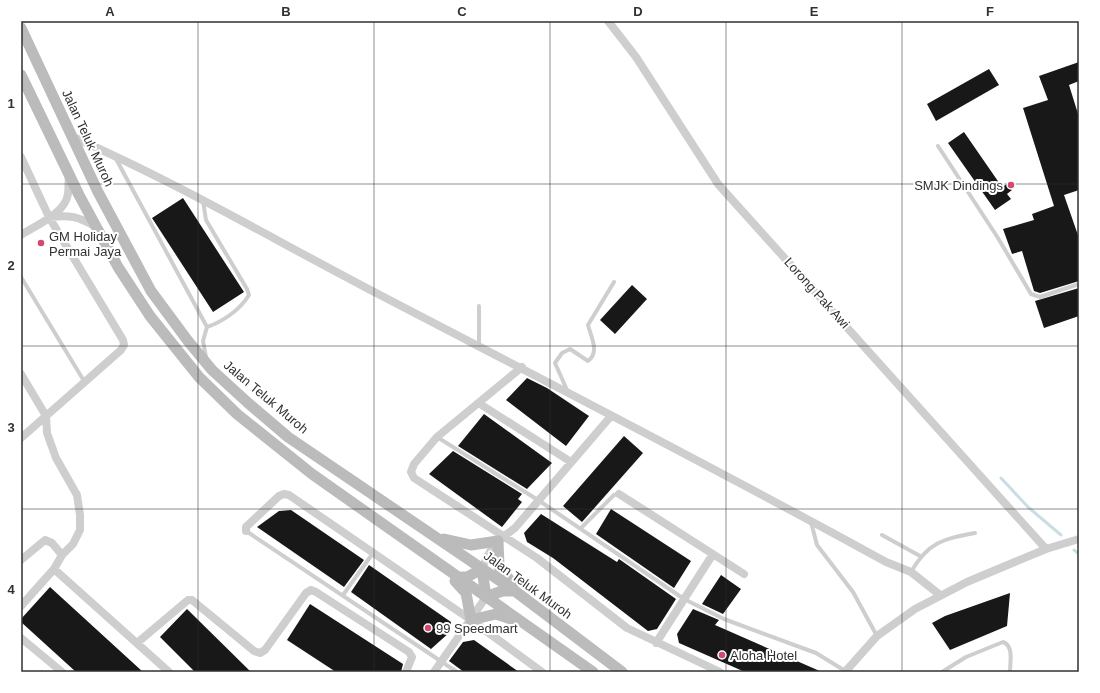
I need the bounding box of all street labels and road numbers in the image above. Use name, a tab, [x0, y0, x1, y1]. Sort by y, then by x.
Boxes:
street label: Jalan Teluk Muroh	[59, 87, 117, 189]
street label: Lorong Pak Awi	[781, 254, 853, 332]
street label: Jalan Teluk Muroh	[221, 357, 311, 437]
street label: Jalan Teluk Muroh	[481, 548, 575, 622]

